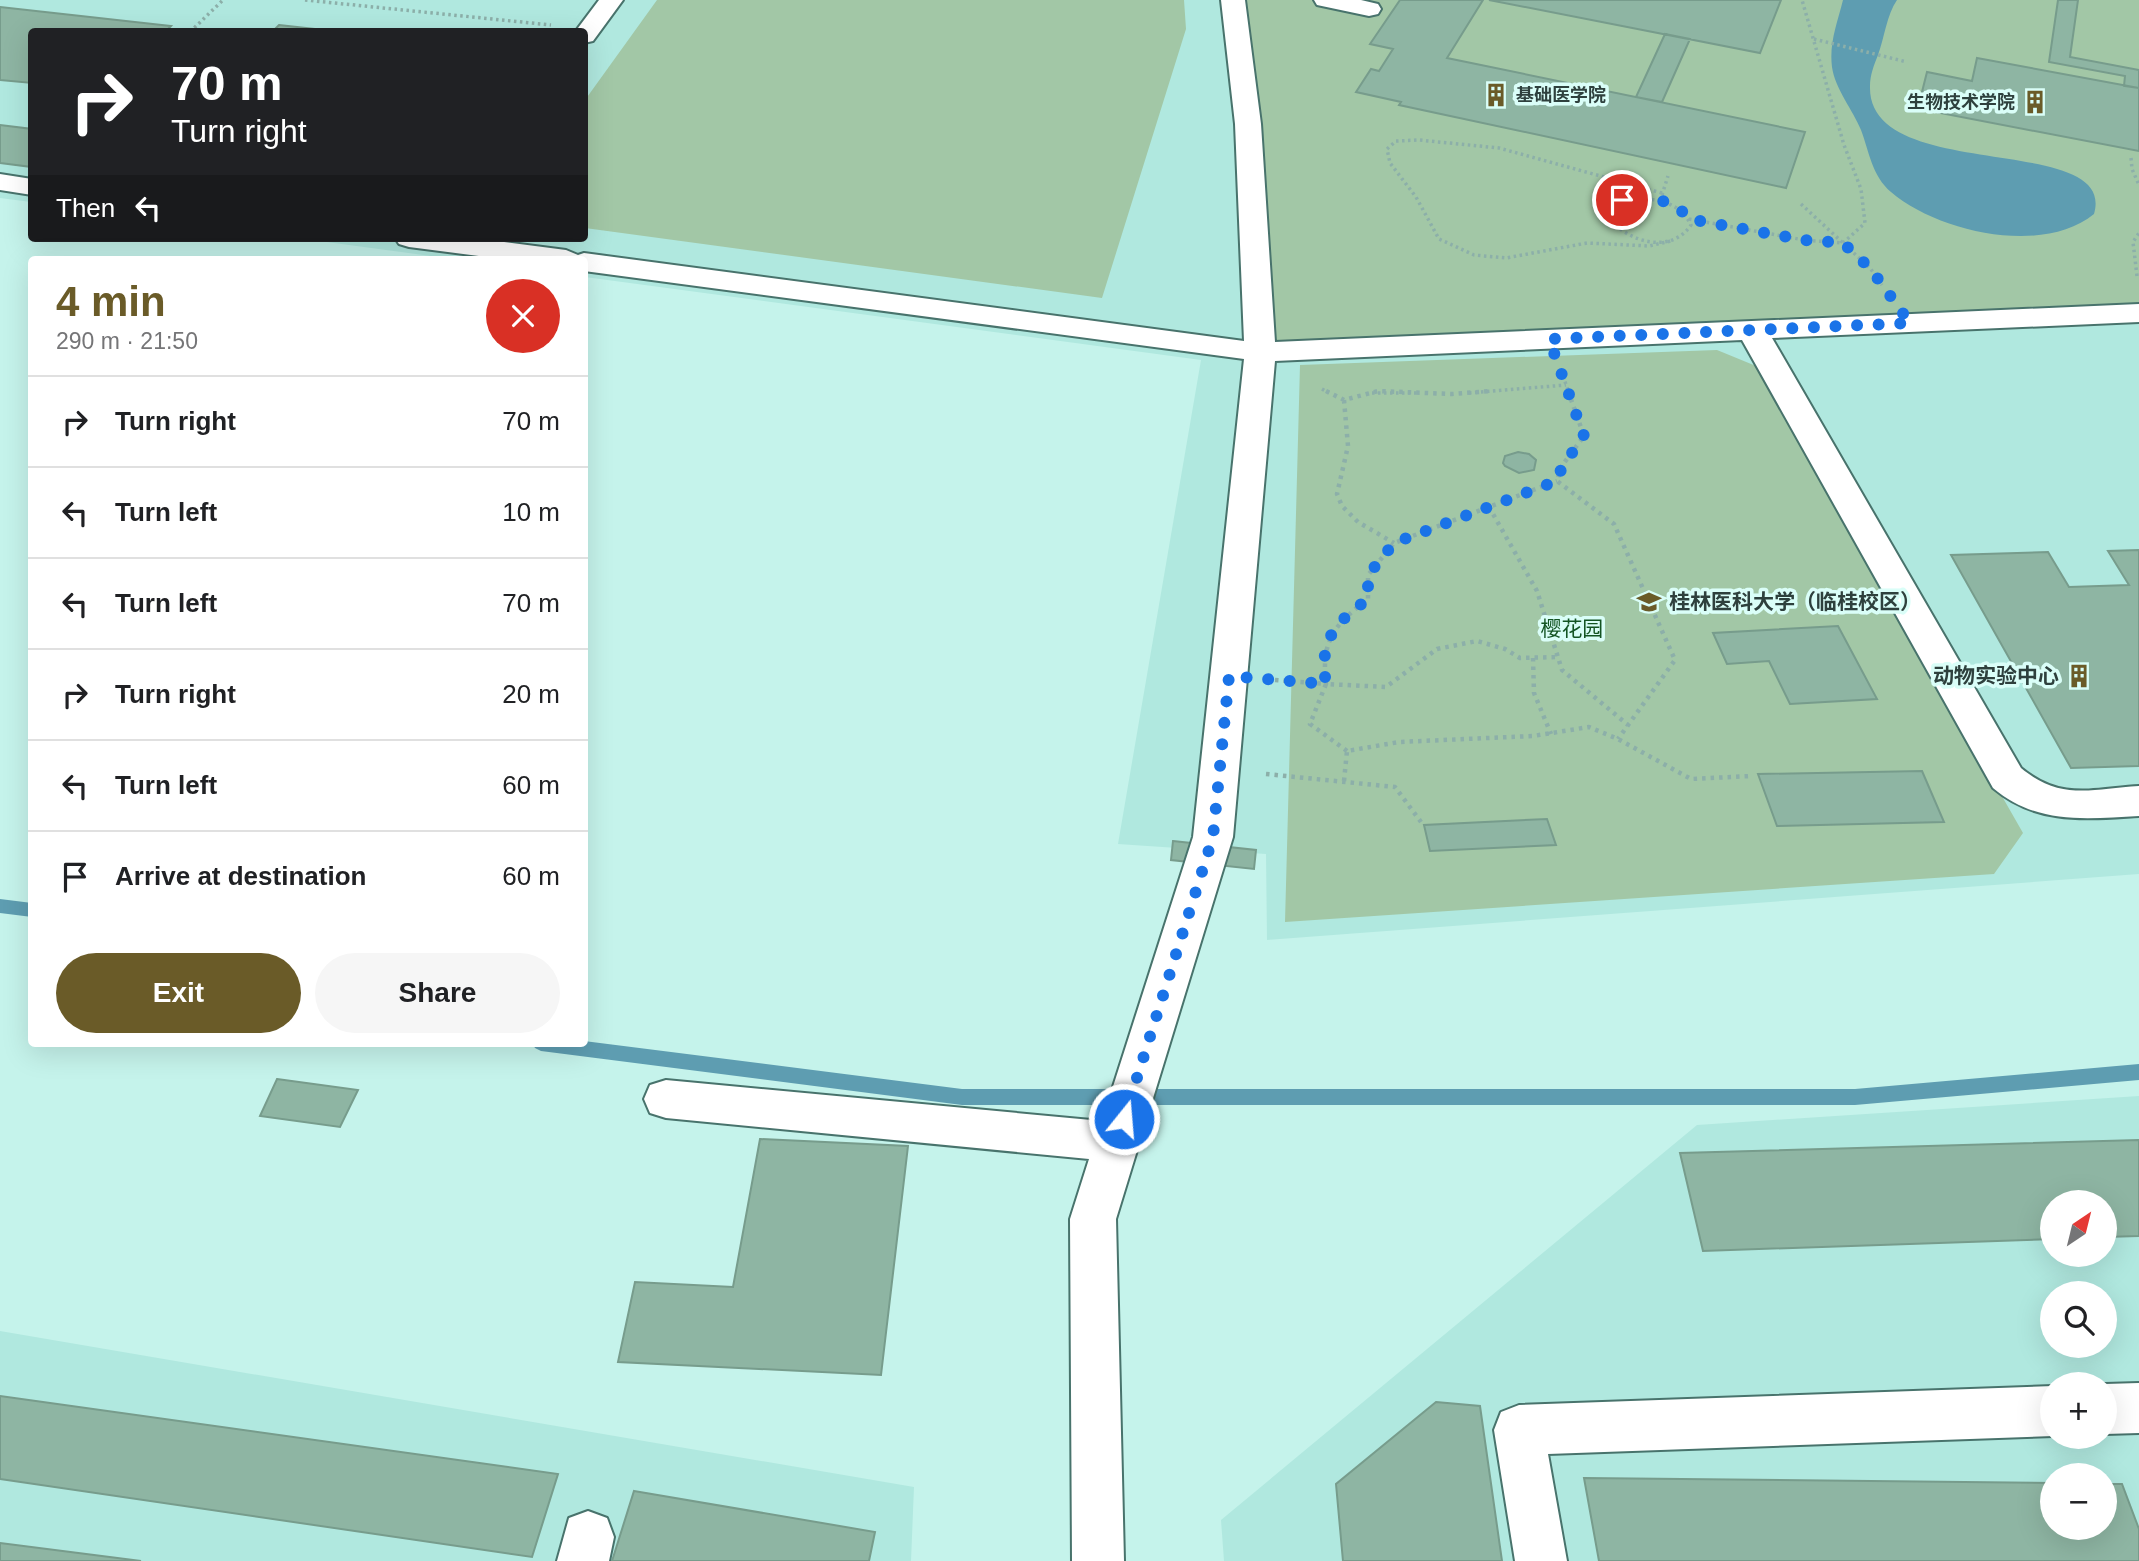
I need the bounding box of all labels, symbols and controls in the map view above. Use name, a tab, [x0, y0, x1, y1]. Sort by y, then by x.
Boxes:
icon: right	[56, 56, 147, 147]
text: 70 m	[171, 56, 283, 110]
building icon: 基础医学院	[1482, 81, 1510, 109]
place label: 基础医学院	[1516, 85, 1606, 105]
building icon: 生物技术学院	[2021, 88, 2049, 116]
place label: 生物技术学院	[1907, 92, 2015, 112]
text: Turn right	[171, 113, 307, 149]
pin	[1592, 170, 1652, 230]
icon: arrive	[1603, 181, 1641, 219]
icon: left	[129, 189, 167, 227]
text: Then	[56, 193, 115, 223]
text: 4 min	[56, 278, 166, 325]
button: close	[486, 279, 560, 353]
text: 290 m · 21:50	[56, 328, 198, 354]
icon: right	[56, 403, 94, 441]
text: Turn right	[115, 406, 236, 436]
text: 70 m	[502, 406, 560, 436]
icon: left	[56, 494, 94, 532]
text: Turn left	[115, 497, 217, 527]
text: 10 m	[502, 497, 560, 527]
icon: left	[56, 585, 94, 623]
text: Turn left	[115, 588, 217, 618]
text: 70 m	[502, 588, 560, 618]
school or university icon: 桂林医科大学（临桂校区）	[1635, 588, 1663, 616]
place label: 桂林医科大学（临桂校区）	[1669, 590, 1921, 613]
park label: 樱花园	[1541, 617, 1604, 640]
building icon: 动物实验中心	[2065, 662, 2093, 690]
place label: 动物实验中心	[1933, 664, 2059, 687]
icon: right	[56, 676, 94, 714]
text: Turn right	[115, 679, 236, 709]
text: 20 m	[502, 679, 560, 709]
icon: left	[56, 767, 94, 805]
text: Turn left	[115, 770, 217, 800]
text: 60 m	[502, 770, 560, 800]
icon: arrive	[56, 858, 94, 896]
text: Arrive at destination	[115, 861, 366, 891]
text: 60 m	[502, 861, 560, 891]
button: Exit	[56, 953, 301, 1033]
button: Share	[315, 953, 560, 1033]
position arrow	[1087, 1082, 1161, 1156]
north arrow	[2040, 1190, 2118, 1267]
map controls	[2040, 1190, 2117, 1540]
button: search	[2040, 1281, 2117, 1358]
button: +	[2040, 1372, 2117, 1449]
button: −	[2040, 1463, 2117, 1540]

